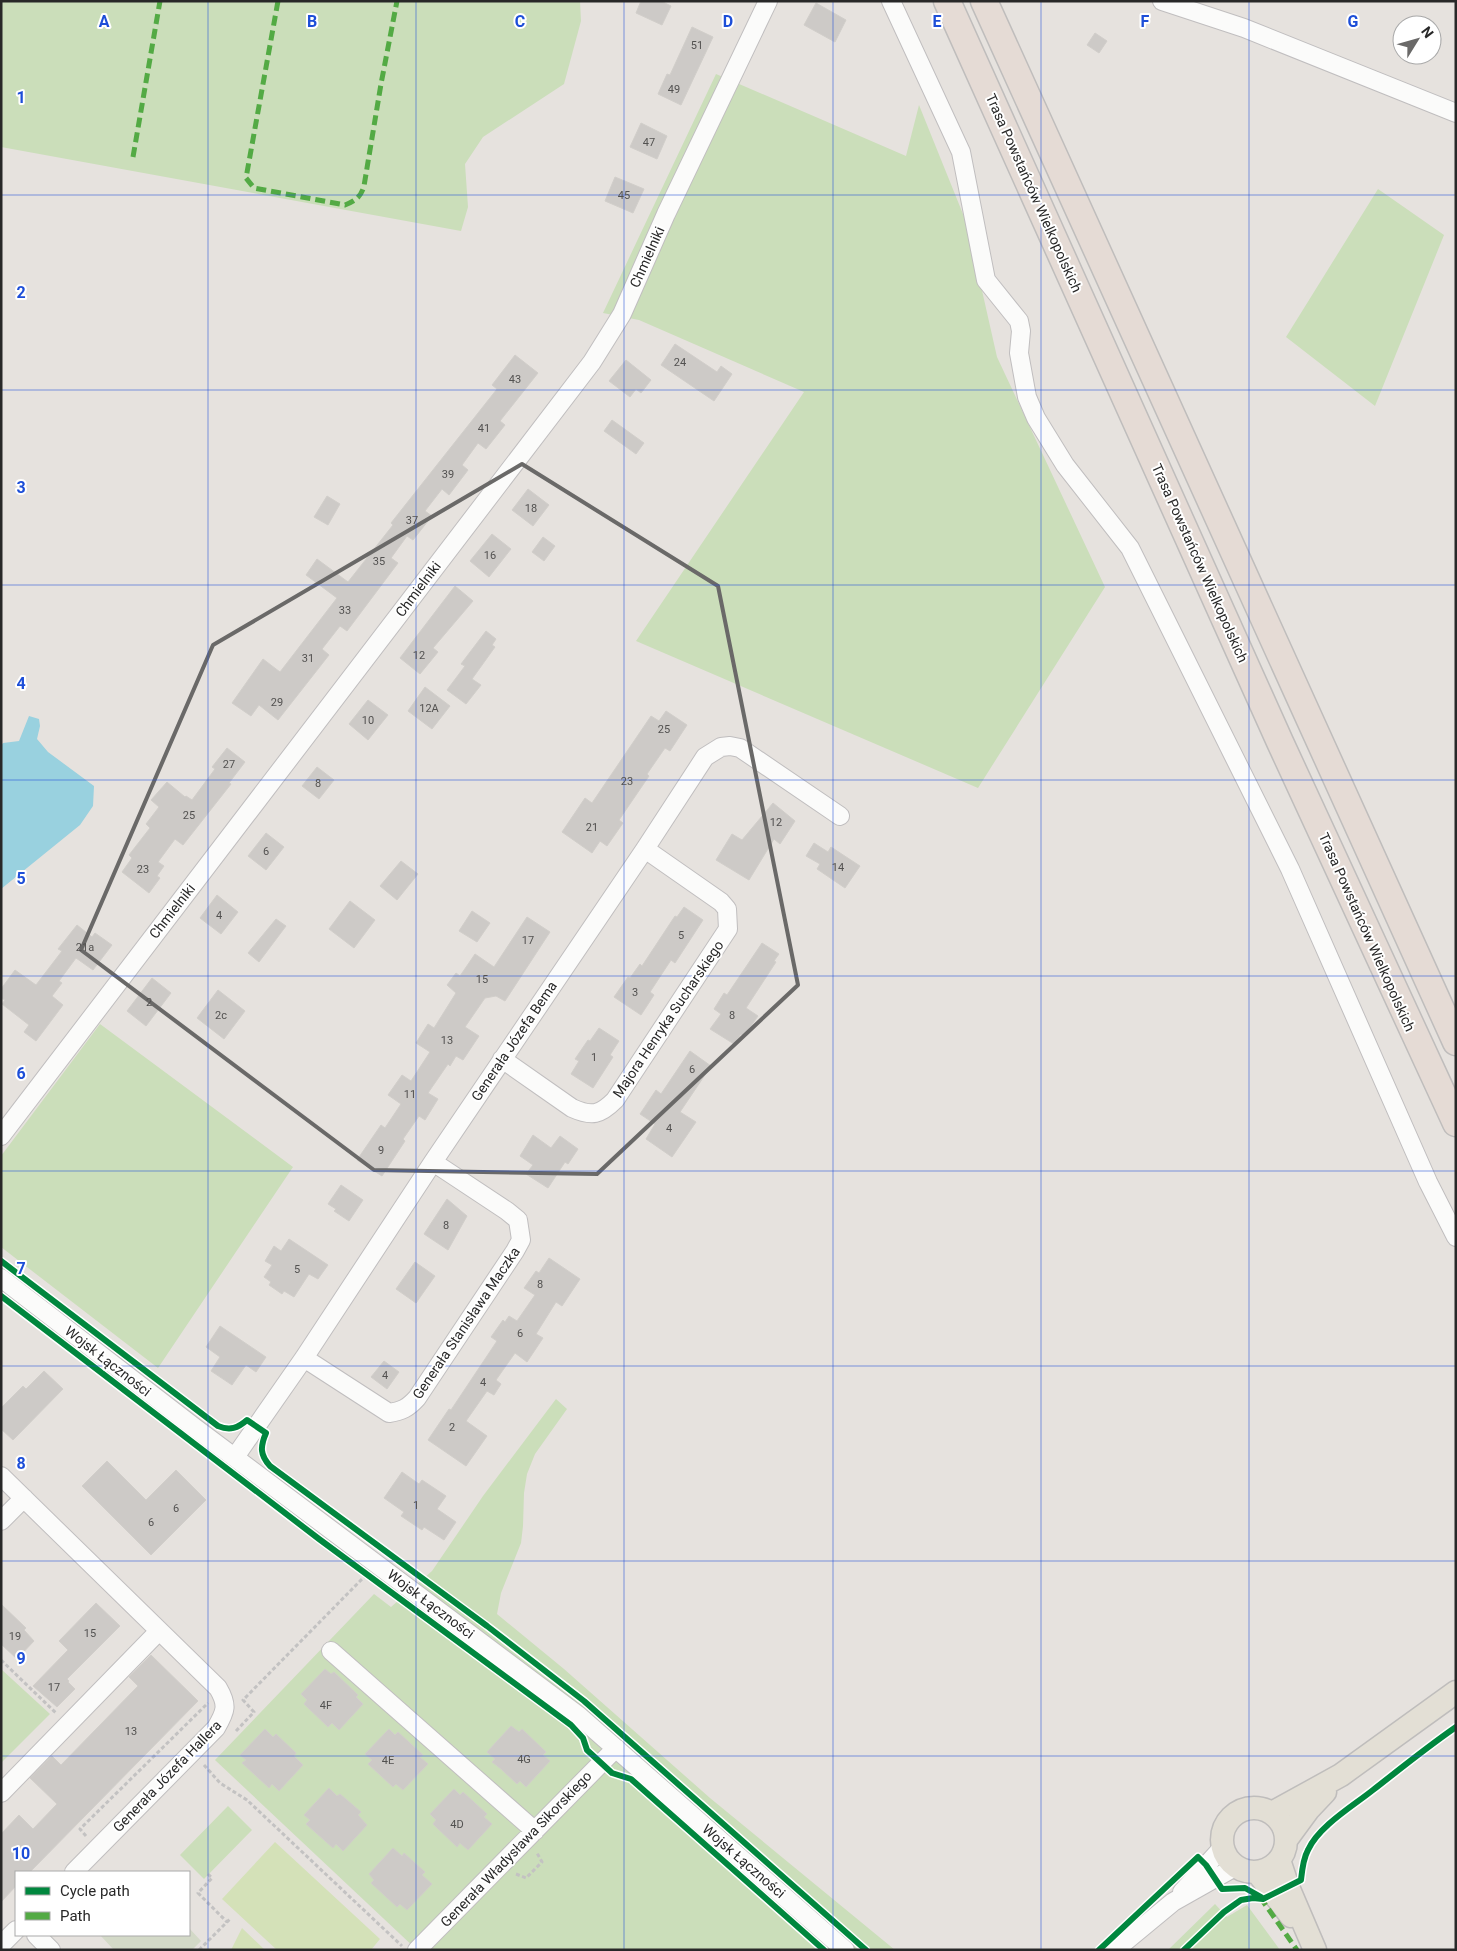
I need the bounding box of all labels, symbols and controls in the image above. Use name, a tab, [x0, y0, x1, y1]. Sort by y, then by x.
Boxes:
text: A	[99, 12, 110, 31]
text: B	[307, 12, 317, 31]
text: C	[515, 12, 525, 31]
text: D	[723, 12, 733, 31]
text: E	[933, 12, 942, 31]
text: F	[1141, 12, 1150, 31]
text: G	[1348, 12, 1359, 31]
north arrow	[1392, 15, 1442, 65]
text: N	[1418, 23, 1437, 41]
house number: 51	[691, 39, 703, 52]
house number: 49	[668, 83, 680, 96]
text: 1	[16, 88, 26, 107]
street label: Trasa Powstańców Wielkopolskich	[983, 91, 1085, 295]
house number: 47	[643, 136, 655, 149]
house number: 45	[618, 189, 630, 202]
street label: Chmielniki	[626, 224, 668, 290]
text: 2	[16, 283, 26, 302]
house number: 24	[674, 356, 686, 369]
house number: 43	[509, 373, 521, 386]
house number: 41	[478, 422, 490, 435]
street label: Trasa Powstańców Wielkopolskich	[1149, 461, 1251, 665]
house number: 39	[442, 468, 454, 481]
text: 3	[16, 478, 26, 497]
house number: 18	[525, 502, 537, 515]
house number: 37	[406, 514, 418, 527]
house number: 16	[484, 549, 496, 562]
house number: 35	[373, 555, 385, 568]
street label: Chmielniki	[392, 558, 444, 620]
house number: 33	[339, 604, 351, 617]
house number: 12	[413, 649, 425, 662]
house number: 31	[302, 652, 314, 665]
text: 4	[16, 674, 26, 693]
house number: 29	[271, 696, 283, 709]
house number: 12A	[419, 702, 440, 715]
house number: 10	[362, 714, 374, 727]
house number: 25	[658, 723, 670, 736]
house number: 27	[223, 758, 235, 771]
house number: 23	[621, 775, 633, 788]
house number: 8	[315, 777, 321, 790]
house number: 25	[183, 809, 195, 822]
house number: 12	[770, 816, 782, 829]
house number: 21	[586, 821, 598, 834]
street label: Trasa Powstańców Wielkopolskich	[1316, 830, 1418, 1034]
house number: 6	[263, 845, 269, 858]
house number: 14	[832, 861, 844, 874]
house number: 23	[137, 863, 149, 876]
text: 5	[16, 869, 26, 888]
street label: Chmielniki	[146, 880, 198, 942]
house number: 4	[216, 909, 222, 922]
house number: 5	[678, 929, 684, 942]
house number: 17	[522, 934, 534, 947]
street label: Majora Henryka Sucharskiego	[609, 937, 727, 1101]
house number: 21a	[76, 941, 94, 954]
house number: 15	[476, 973, 488, 986]
street label: Generała Józefa Bema	[468, 978, 560, 1104]
house number: 3	[632, 986, 638, 999]
house number: 2	[146, 996, 152, 1009]
house number: 2c	[215, 1009, 227, 1022]
house number: 8	[729, 1009, 735, 1022]
house number: 13	[441, 1034, 453, 1047]
house number: 1	[591, 1051, 597, 1064]
house number: 6	[689, 1063, 695, 1076]
text: 6	[16, 1064, 26, 1083]
house number: 11	[404, 1088, 416, 1101]
house number: 4	[666, 1122, 672, 1135]
house number: 9	[378, 1144, 384, 1157]
house number: 8	[443, 1219, 449, 1232]
street label: Generała Stanisława Maczka	[409, 1244, 523, 1402]
text: 7	[16, 1259, 26, 1278]
house number: 5	[294, 1263, 300, 1276]
house number: 8	[537, 1278, 543, 1291]
street label: Wojsk Łączności	[62, 1323, 154, 1399]
house number: 6	[517, 1327, 523, 1340]
house number: 4	[382, 1369, 388, 1382]
house number: 4	[480, 1376, 486, 1389]
house number: 2	[449, 1421, 455, 1434]
text: 8	[16, 1454, 26, 1473]
house number: 1	[413, 1499, 419, 1512]
house number: 6	[173, 1502, 179, 1515]
house number: 6	[148, 1516, 154, 1529]
street label: Wojsk Łączności	[384, 1566, 478, 1642]
house number: 15	[84, 1627, 96, 1640]
house number: 19	[9, 1630, 21, 1643]
text: 9	[16, 1649, 26, 1668]
house number: 17	[48, 1681, 60, 1694]
house number: 4F	[320, 1699, 332, 1712]
street label: Generała Józefa Hallera	[110, 1717, 224, 1835]
house number: 13	[125, 1725, 137, 1738]
house number: 4G	[517, 1753, 531, 1766]
house number: 4E	[382, 1754, 394, 1767]
street label: Generała Władysława Sikorskiego	[437, 1768, 595, 1930]
house number: 4D	[450, 1818, 464, 1831]
street label: Wojsk Łączności	[699, 1821, 789, 1901]
text: 10	[12, 1844, 30, 1863]
legend	[15, 1871, 190, 1936]
text: Cycle path	[60, 1882, 130, 1900]
text: Path	[60, 1907, 91, 1925]

